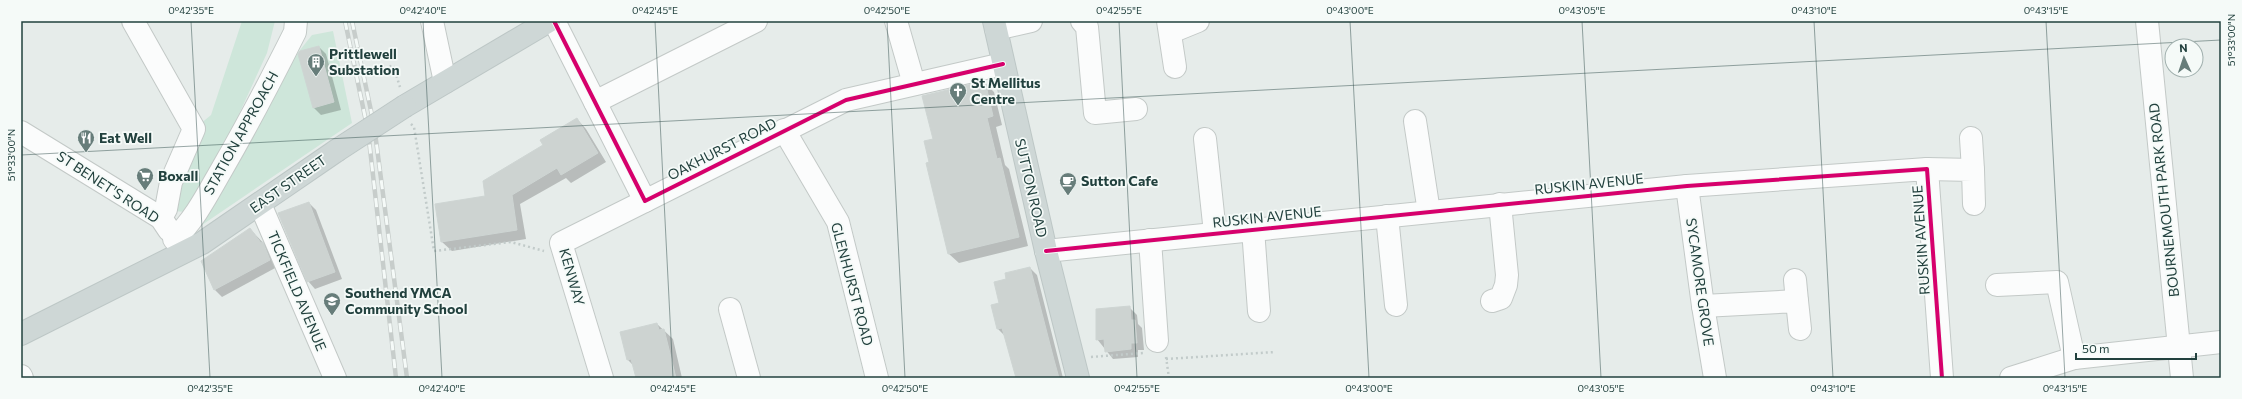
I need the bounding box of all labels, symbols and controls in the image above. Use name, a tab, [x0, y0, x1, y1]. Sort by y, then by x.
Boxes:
text: 0°42'35"E	[168, 4, 214, 16]
text: 0°42'40"E	[400, 4, 446, 16]
text: 0°42'45"E	[632, 4, 678, 16]
text: 0°42'50"E	[864, 4, 910, 16]
text: 0°42'55"E	[1096, 4, 1142, 16]
text: 0°43'00"E	[1326, 4, 1374, 16]
text: 0°43'05"E	[1559, 4, 1605, 16]
text: 0°43'10"E	[1791, 4, 1837, 16]
text: 0°43'15"E	[2024, 4, 2068, 16]
text: 51°33'00"N	[2225, 14, 2237, 66]
north arrow	[2164, 38, 2204, 78]
text: N	[2179, 41, 2188, 54]
place label: Prittlewell Substation	[329, 45, 400, 78]
building icon: Prittlewell Substation	[306, 52, 326, 77]
street label: STATION APPROACH	[200, 68, 282, 197]
place label: St Mellitus Centre	[971, 74, 1041, 107]
church icon: St Mellitus Centre	[948, 81, 968, 106]
street label: BOURNEMOUTH PARK ROAD	[2145, 102, 2182, 298]
street label: OAKHURST ROAD	[664, 114, 779, 183]
restaurant icon: Eat Well	[76, 128, 96, 153]
text: 51°33'00"N	[5, 129, 17, 181]
place label: Eat Well	[99, 129, 152, 146]
street label: SUTTON ROAD	[1012, 137, 1051, 239]
street label: ST BENET'S ROAD	[54, 147, 163, 226]
street label: EAST STREET	[246, 151, 329, 216]
supermarket icon: Boxall	[135, 166, 155, 191]
place label: Boxall	[158, 167, 198, 184]
street label: RUSKIN AVENUE	[1533, 169, 1644, 198]
cafe icon: Sutton Cafe	[1058, 171, 1078, 196]
place label: Sutton Cafe	[1081, 172, 1158, 189]
street label: RUSKIN AVENUE	[1908, 185, 1933, 295]
street label: RUSKIN AVENUE	[1211, 202, 1322, 231]
street label: SYCAMORE GROVE	[1683, 217, 1718, 347]
street label: GLENHURST ROAD	[828, 220, 877, 347]
street label: TICKFIELD AVENUE	[264, 228, 330, 353]
street label: KENWAY	[556, 246, 589, 308]
place label: Southend YMCA Community School	[345, 284, 467, 317]
school or university icon: Southend YMCA Community School	[322, 291, 342, 316]
scale bar	[2076, 335, 2196, 361]
text: 50 m	[2082, 341, 2110, 355]
text: 0°42'35"E	[187, 382, 233, 394]
text: 0°42'40"E	[419, 382, 465, 394]
text: 0°42'45"E	[650, 382, 696, 394]
text: 0°42'50"E	[882, 382, 928, 394]
text: 0°42'55"E	[1114, 382, 1160, 394]
text: 0°43'00"E	[1345, 382, 1393, 394]
text: 0°43'05"E	[1578, 382, 1624, 394]
text: 0°43'10"E	[1810, 382, 1856, 394]
text: 0°43'15"E	[2043, 382, 2087, 394]

